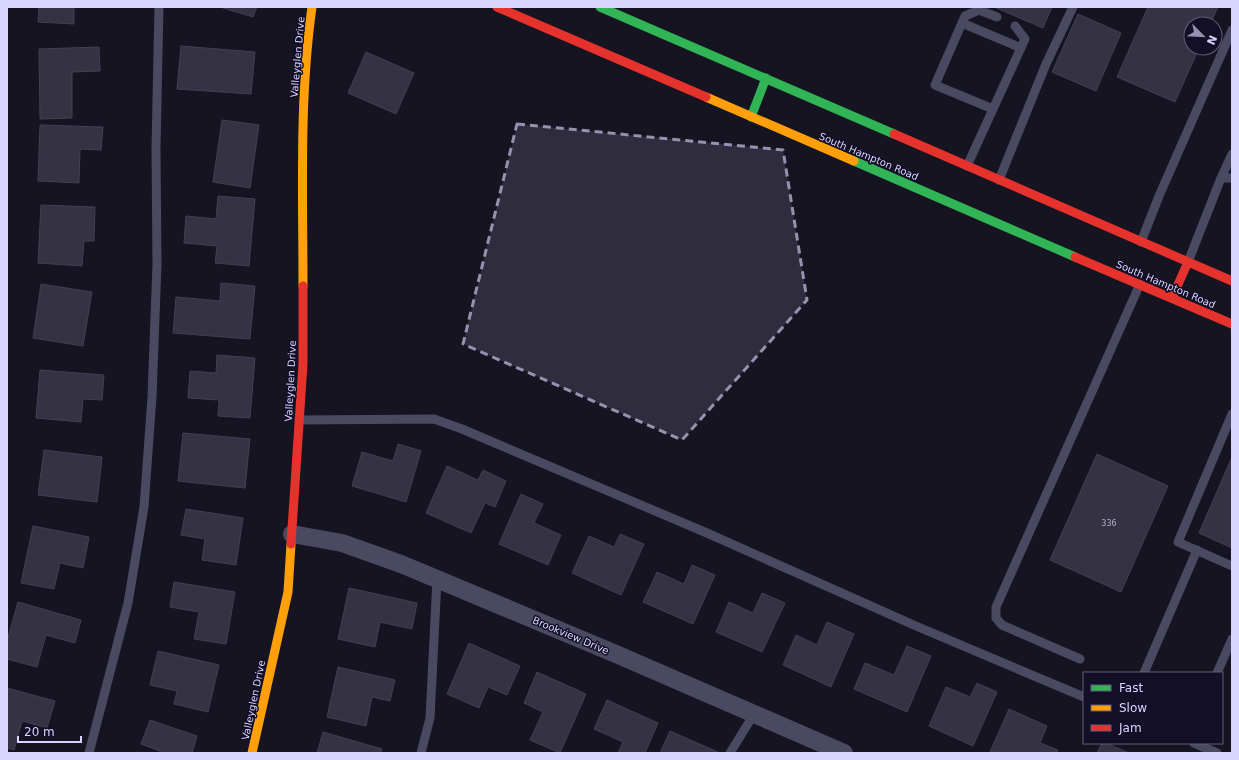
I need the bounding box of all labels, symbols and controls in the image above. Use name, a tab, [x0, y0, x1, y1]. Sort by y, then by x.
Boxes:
street label: Valleyglen Drive	[288, 16, 307, 98]
north arrow	[1183, 16, 1223, 56]
text: N	[1204, 33, 1219, 47]
street label: South Hampton Road	[818, 131, 920, 182]
street label: South Hampton Road	[1115, 259, 1217, 310]
street label: Valleyglen Drive	[283, 340, 298, 422]
house number: 336	[1101, 519, 1117, 528]
street label: Brookview Drive	[531, 614, 611, 656]
street label: Valleyglen Drive	[240, 659, 267, 741]
legend	[1083, 672, 1223, 744]
text: Fast	[1119, 681, 1143, 695]
text: Slow	[1119, 701, 1147, 715]
scale bar	[18, 718, 81, 744]
text: Jam	[1118, 721, 1142, 735]
text: 20 m	[24, 725, 55, 739]

